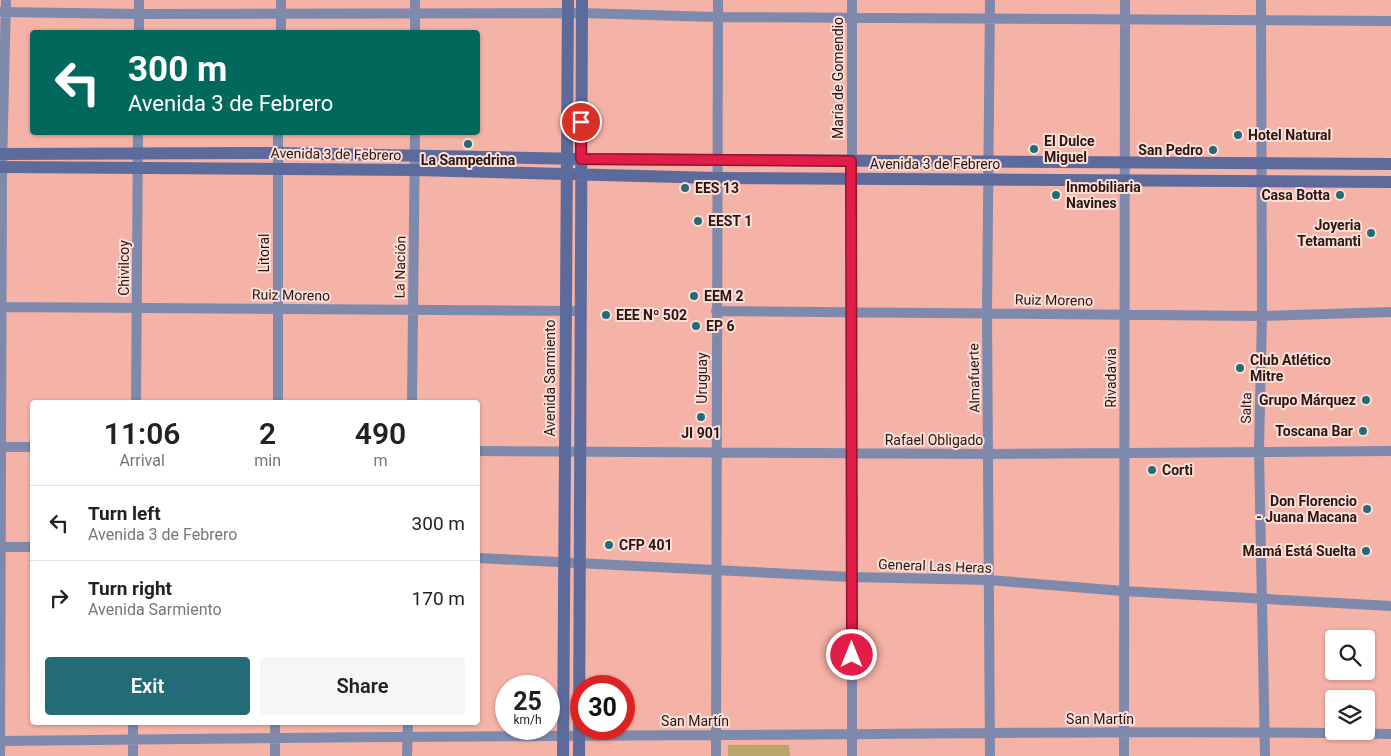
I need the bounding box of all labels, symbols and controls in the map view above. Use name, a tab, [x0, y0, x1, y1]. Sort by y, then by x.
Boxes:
street label: María de Gomendio	[830, 17, 846, 139]
text: 300 m	[128, 49, 227, 90]
icon: left	[45, 50, 110, 115]
text: Avenida 3 de Febrero	[128, 91, 333, 116]
pin	[560, 101, 602, 143]
icon: arrive	[567, 108, 595, 136]
place label: Hotel Natural	[1248, 127, 1331, 143]
marker: Hotel Natural	[1232, 129, 1244, 141]
place label: El Dulce Miguel	[1044, 133, 1095, 165]
marker: La Sampedrina	[462, 138, 474, 150]
place label: San Pedro	[1138, 142, 1203, 158]
marker: El Dulce Miguel	[1028, 143, 1040, 155]
marker: San Pedro	[1207, 144, 1219, 156]
street label: Avenida 3 de Febrero	[271, 145, 401, 163]
place label: La Sampedrina	[421, 152, 516, 168]
street label: Avenida 3 de Febrero	[870, 156, 1000, 172]
place label: Inmobiliaria Navines	[1066, 179, 1141, 211]
place label: EES 13	[695, 180, 739, 196]
marker: EES 13	[679, 182, 691, 194]
place label: Casa Botta	[1261, 187, 1331, 203]
marker: Inmobiliaria Navines	[1050, 189, 1062, 201]
marker: Casa Botta	[1334, 189, 1346, 201]
place label: EEST 1	[708, 213, 752, 229]
marker: EEST 1	[692, 215, 704, 227]
place label: Joyeria Tetamanti	[1297, 217, 1362, 249]
marker: Joyeria Tetamanti	[1365, 227, 1377, 239]
street label: Litoral	[256, 234, 272, 272]
street label: La Nación	[391, 236, 409, 298]
street label: Chivilcoy	[116, 240, 132, 296]
street label: Ruiz Moreno	[252, 286, 330, 304]
place label: EEM 2	[704, 288, 744, 304]
marker: EEM 2	[688, 290, 700, 302]
street label: Ruiz Moreno	[1015, 291, 1093, 309]
place label: EEE Nº 502	[616, 307, 687, 323]
marker: EEE Nº 502	[600, 309, 612, 321]
place label: EP 6	[706, 318, 734, 334]
street label: Avenida Sarmiento	[542, 320, 558, 436]
marker: EP 6	[690, 320, 702, 332]
street label: Almafuerte	[965, 343, 983, 413]
street label: Rivadavia	[1103, 348, 1119, 408]
street label: Uruguay	[694, 352, 710, 404]
place label: Club Atlético Mitre	[1250, 352, 1331, 384]
marker: Club Atlético Mitre	[1234, 362, 1246, 374]
street label: Salta	[1238, 392, 1254, 424]
place label: Grupo Márquez	[1259, 392, 1356, 408]
marker: Grupo Márquez	[1360, 394, 1372, 406]
marker: JI 901	[695, 411, 707, 423]
text: 11:06	[104, 416, 181, 451]
text: 2	[259, 416, 276, 451]
text: 490	[355, 416, 406, 451]
place label: Toscana Bar	[1275, 423, 1353, 439]
place label: JI 901	[681, 425, 721, 441]
marker: Toscana Bar	[1357, 425, 1369, 437]
street label: Rafael Obligado	[885, 432, 983, 448]
text: Arrival	[119, 451, 165, 470]
text: min	[254, 451, 281, 470]
text: m	[373, 451, 388, 470]
place label: Corti	[1162, 462, 1193, 478]
marker: Corti	[1146, 464, 1158, 476]
place label: Don Florencio - Juana Macana	[1256, 493, 1358, 525]
text: Turn left	[88, 502, 161, 525]
marker: Don Florencio - Juana Macana	[1361, 503, 1373, 515]
icon: left	[45, 509, 73, 537]
text: 300 m	[412, 512, 465, 535]
text: Avenida 3 de Febrero	[88, 525, 237, 544]
place label: CFP 401	[619, 537, 672, 553]
marker: CFP 401	[603, 539, 615, 551]
place label: Mamá Está Suelta	[1242, 543, 1356, 559]
marker: Mamá Está Suelta	[1360, 545, 1372, 557]
street label: General Las Heras	[878, 556, 992, 576]
text: Turn right	[88, 577, 172, 600]
icon: right	[45, 584, 73, 612]
text: 170 m	[412, 587, 465, 610]
text: Avenida Sarmiento	[88, 600, 222, 619]
position arrow	[825, 628, 877, 680]
map controls	[1325, 630, 1375, 740]
button: search	[1325, 630, 1375, 680]
button: Exit	[45, 657, 250, 715]
button: Share	[260, 657, 465, 715]
speed limit sign: 30	[570, 675, 635, 740]
text: 25	[513, 687, 542, 716]
button: layers	[1325, 690, 1375, 740]
street label: San Martín	[1066, 711, 1134, 727]
text: km/h	[513, 713, 542, 727]
street label: San Martín	[661, 713, 729, 729]

